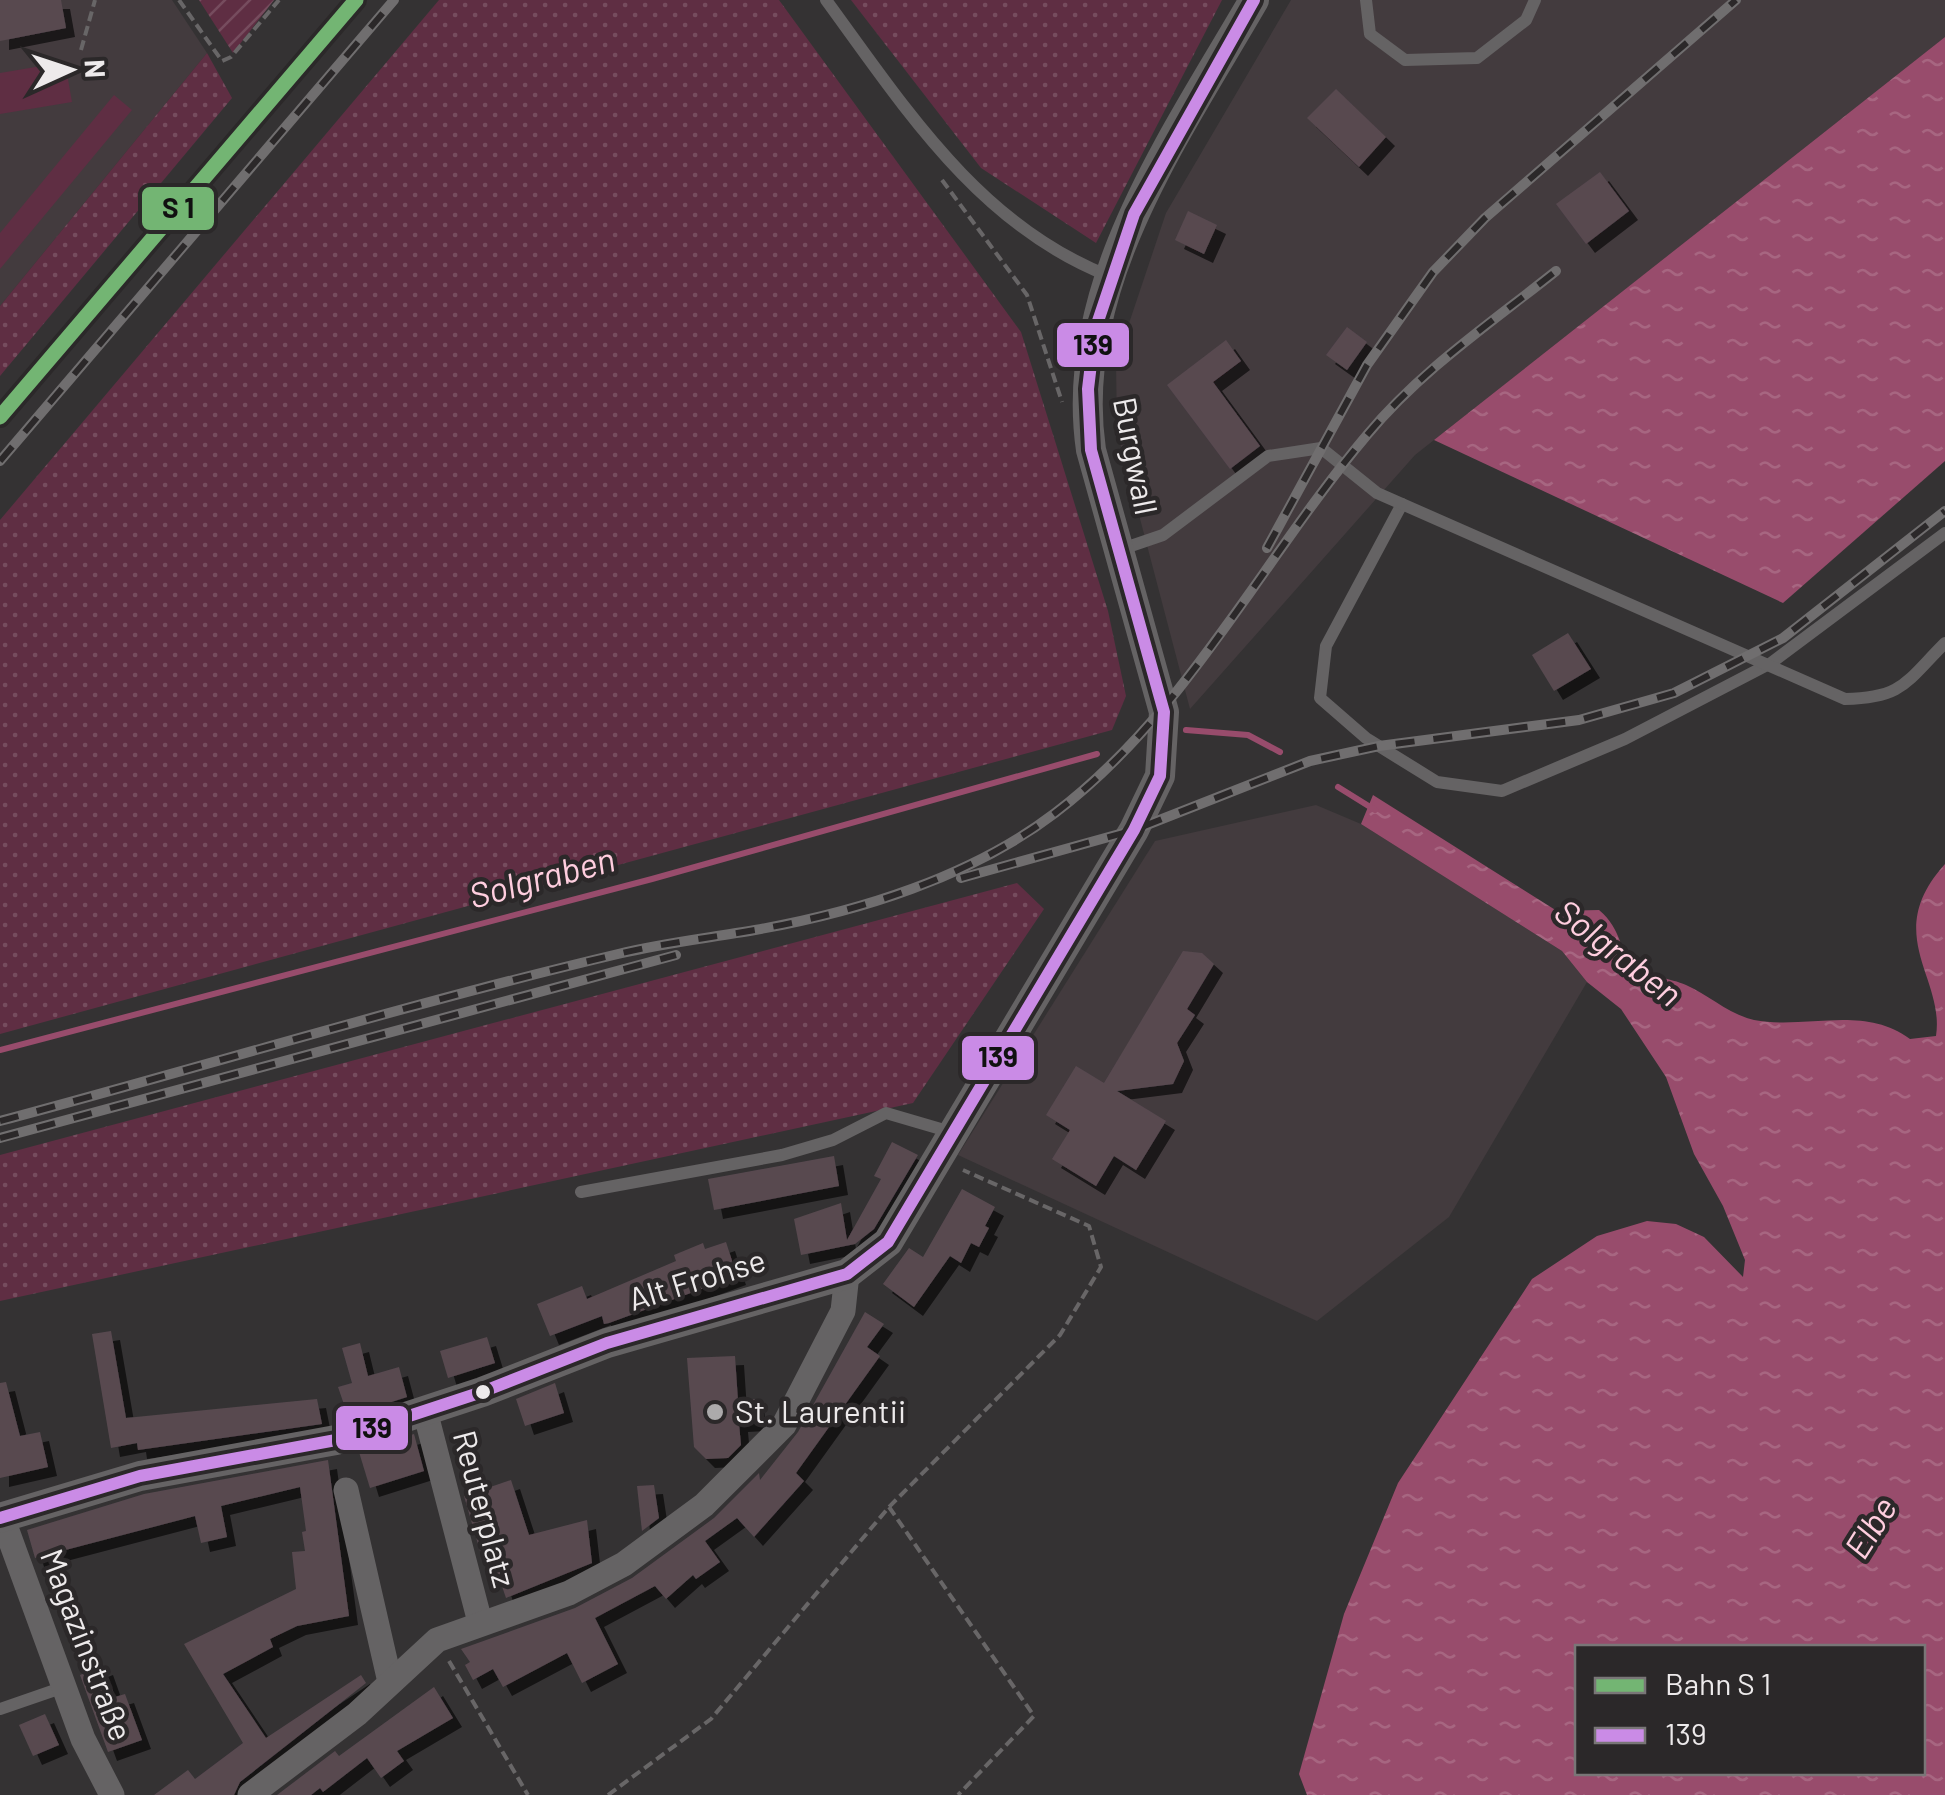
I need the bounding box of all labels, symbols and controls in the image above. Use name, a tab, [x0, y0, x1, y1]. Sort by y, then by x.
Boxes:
north arrow	[20, 20, 120, 120]
text: N	[79, 58, 113, 79]
line badge: S 1	[140, 185, 216, 232]
text: S 1	[162, 190, 194, 224]
line badge: 139	[1055, 321, 1131, 369]
text: 139	[1073, 327, 1113, 361]
street label: Burgwall	[1107, 394, 1167, 518]
water label: Solgraben	[464, 836, 619, 916]
water label: Solgraben	[1547, 889, 1691, 1014]
line badge: 139	[960, 1034, 1036, 1082]
text: 139	[978, 1039, 1018, 1073]
street label: Alt Frohse	[623, 1239, 770, 1317]
unlabelled marker	[473, 1382, 493, 1402]
place label: St. Laurentii	[735, 1391, 906, 1429]
marker: St. Laurentii	[704, 1401, 726, 1423]
line badge: 139	[334, 1404, 410, 1452]
text: 139	[352, 1410, 392, 1444]
street label: Reuterplatz	[447, 1426, 525, 1591]
water label: Elbe	[1834, 1488, 1904, 1566]
street label: Magazinstraße	[34, 1543, 142, 1745]
legend	[1575, 1645, 1925, 1775]
text: Bahn S 1	[1665, 1665, 1771, 1701]
text: 139	[1665, 1715, 1707, 1751]

